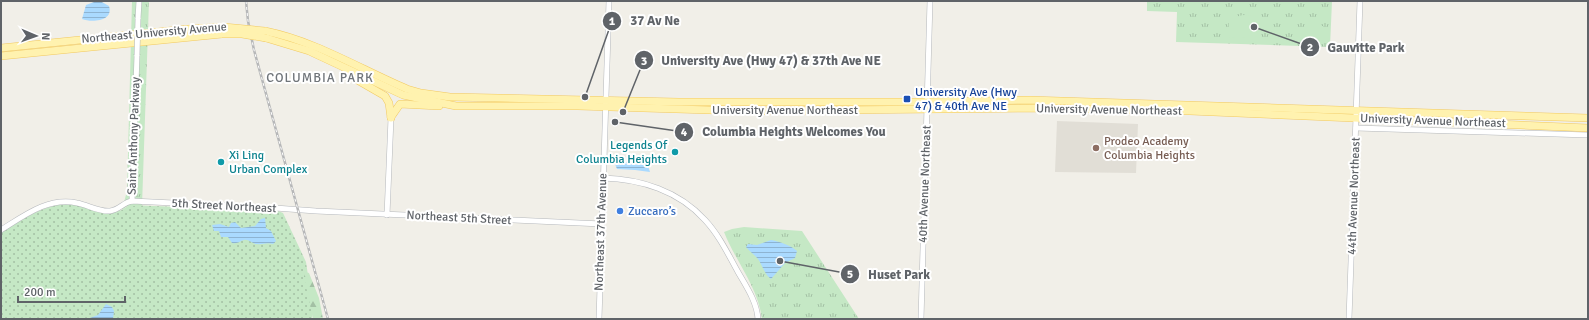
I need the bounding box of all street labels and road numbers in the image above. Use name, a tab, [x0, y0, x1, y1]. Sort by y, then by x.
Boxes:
street label: Northeast University Avenue	[81, 19, 227, 47]
street label: Saint Anthony Parkway	[124, 76, 144, 195]
street label: University Avenue Northeast	[1036, 101, 1182, 119]
street label: University Avenue Northeast	[712, 103, 858, 118]
street label: University Avenue Northeast	[1360, 111, 1506, 131]
street label: 40th Avenue Northeast	[915, 125, 935, 243]
street label: 44th Avenue Northeast	[1344, 137, 1364, 255]
street label: Northeast 37th Avenue	[591, 173, 611, 291]
street label: 5th Street Northeast	[171, 196, 277, 216]
street label: Northeast 5th Street	[406, 208, 512, 228]

